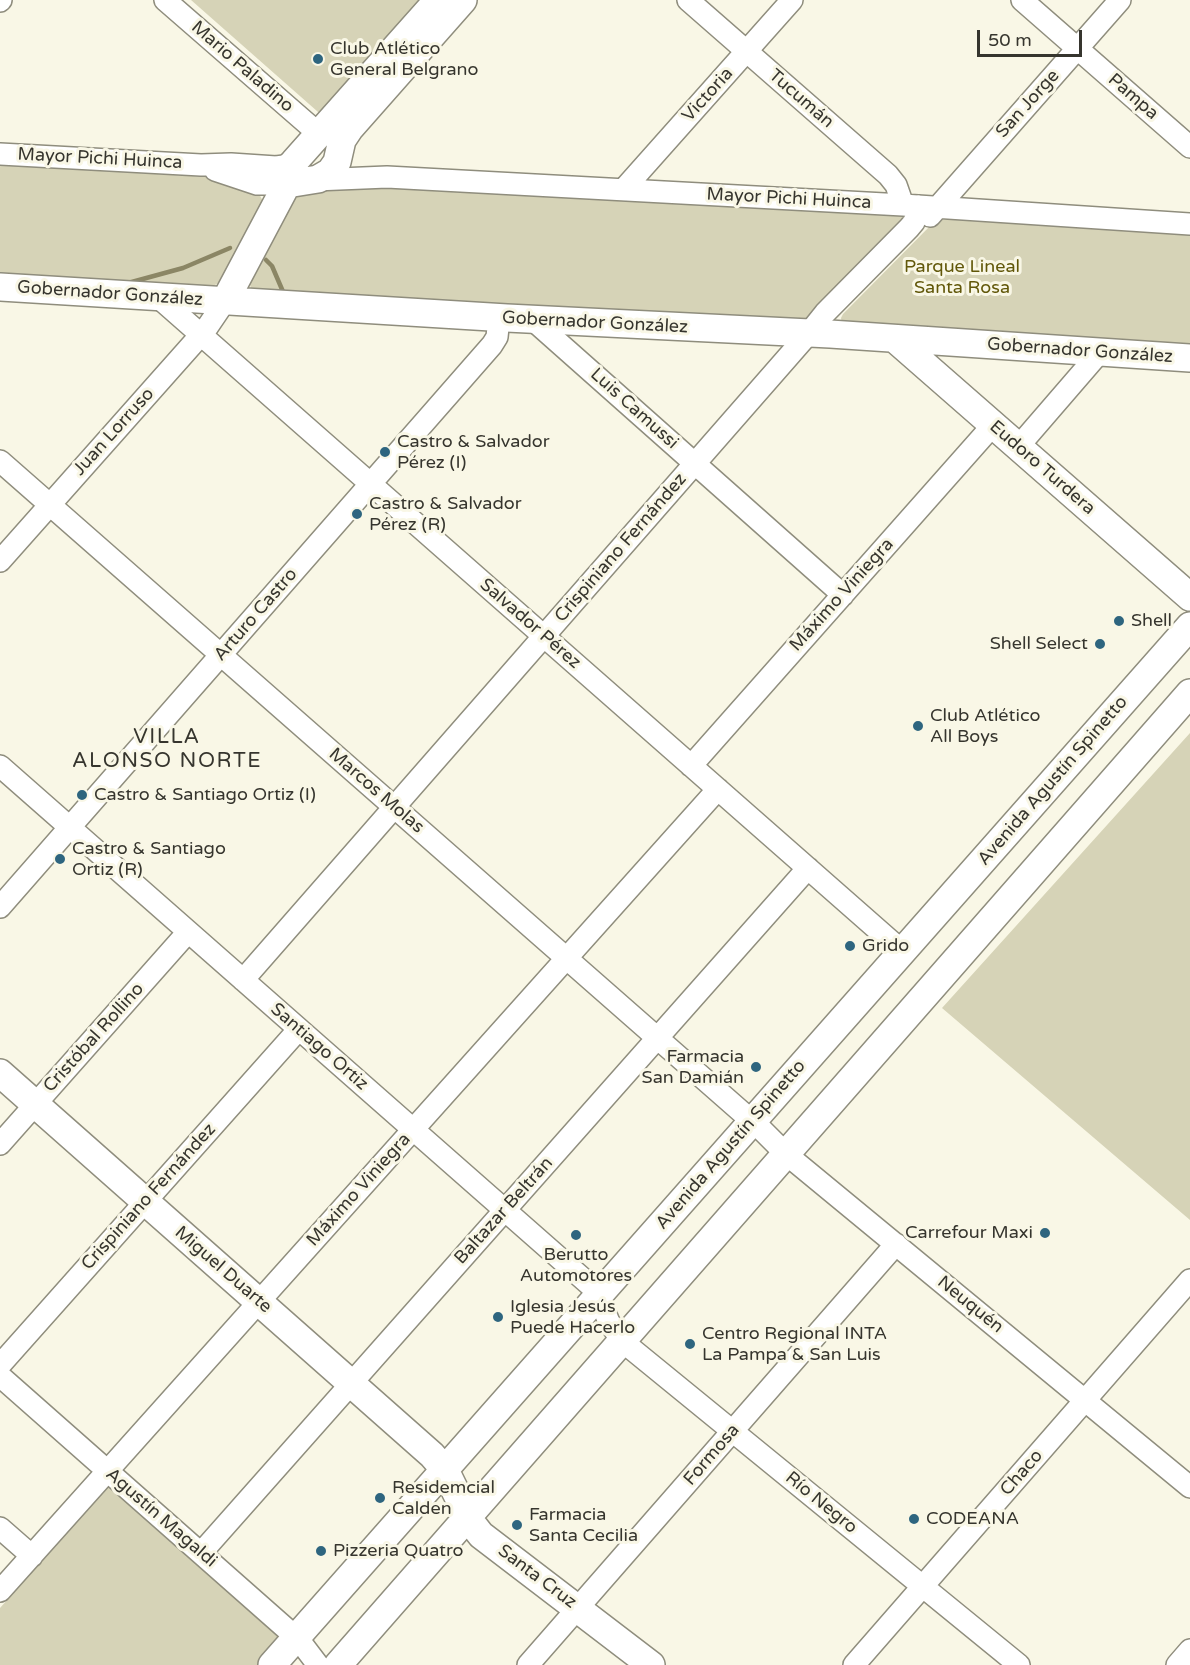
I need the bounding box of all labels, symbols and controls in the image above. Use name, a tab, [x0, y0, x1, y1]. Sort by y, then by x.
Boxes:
street label: Mario Paladino	[186, 17, 298, 117]
scale bar	[980, 18, 1085, 56]
text: 50 m	[988, 29, 1032, 51]
place label: Club Atlético General Belgrano	[330, 38, 478, 80]
marker: Club Atlético General Belgrano	[311, 52, 325, 66]
street label: Victoria	[678, 63, 738, 127]
street label: Tucumán	[764, 65, 838, 133]
street label: San Jorge	[992, 65, 1064, 143]
street label: Pampa	[1103, 69, 1163, 125]
street label: Mayor Pichi Huinca	[17, 144, 183, 174]
street label: Mayor Pichi Huinca	[706, 184, 872, 214]
park label: Parque Lineal Santa Rosa	[904, 256, 1020, 298]
street label: Gobernador González	[16, 277, 204, 311]
street label: Gobernador González	[501, 307, 689, 339]
street label: Gobernador González	[986, 334, 1174, 368]
street label: Luis Camussi	[586, 364, 682, 454]
street label: Juan Lorruso	[69, 384, 159, 480]
street label: Eudoro Turdera	[985, 416, 1099, 520]
place label: Castro & Salvador Pérez (I)	[397, 431, 550, 474]
marker: Castro & Salvador Pérez (I)	[378, 445, 392, 459]
street label: Crispiniano Fernández	[550, 469, 692, 627]
place label: Castro & Salvador Pérez (R)	[369, 493, 522, 536]
marker: Castro & Salvador Pérez (R)	[350, 507, 364, 521]
street label: Máximo Viniegra	[786, 534, 898, 656]
street label: Arturo Castro	[210, 564, 302, 666]
street label: Salvador Pérez	[475, 574, 585, 674]
place label: Shell	[1131, 610, 1172, 632]
marker: Shell	[1112, 614, 1126, 628]
place label: Shell Select	[990, 633, 1088, 655]
marker: Shell Select	[1093, 637, 1107, 651]
street label: Avenida Agustín Spinetto	[973, 692, 1133, 870]
place label: Club Atlético All Boys	[930, 705, 1040, 748]
marker: Club Atlético All Boys	[911, 719, 925, 733]
district label: VILLA ALONSO NORTE	[72, 724, 262, 774]
street label: Marcos Molas	[324, 744, 428, 838]
place label: Castro & Santiago Ortiz (I)	[94, 784, 316, 806]
marker: Castro & Santiago Ortiz (I)	[75, 788, 89, 802]
place label: Castro & Santiago Ortiz (R)	[72, 838, 226, 880]
marker: Castro & Santiago Ortiz (R)	[53, 852, 67, 866]
place label: Grido	[862, 935, 909, 957]
marker: Grido	[843, 939, 857, 953]
street label: Cristóbal Rollino	[39, 979, 149, 1097]
street label: Santiago Ortiz	[266, 999, 372, 1095]
place label: Farmacia San Damián	[642, 1046, 744, 1088]
street label: Avenida Agustín Spinetto	[651, 1056, 811, 1234]
marker: Farmacia San Damián	[749, 1060, 763, 1074]
street label: Crispiniano Fernández	[77, 1119, 221, 1275]
street label: Máximo Viniegra	[303, 1129, 415, 1251]
street label: Baltazar Beltrán	[450, 1153, 558, 1269]
street label: Miguel Duarte	[170, 1222, 276, 1318]
place label: Carrefour Maxi	[905, 1222, 1033, 1244]
marker: Carrefour Maxi	[1038, 1226, 1052, 1240]
marker: Berutto Automotores	[569, 1228, 583, 1242]
place label: Berutto Automotores	[520, 1244, 632, 1286]
street label: Neuquén	[933, 1272, 1007, 1338]
place label: Iglesia Jesús Puede Hacerlo	[510, 1296, 635, 1338]
marker: Iglesia Jesús Puede Hacerlo	[491, 1310, 505, 1324]
place label: Centro Regional INTA La Pampa & San Luis	[702, 1323, 887, 1366]
marker: Centro Regional INTA La Pampa & San Luis	[683, 1337, 697, 1351]
street label: Formosa	[679, 1420, 745, 1490]
street label: Chaco	[996, 1446, 1048, 1500]
street label: Agustín Magaldi	[101, 1464, 221, 1572]
street label: Río Negro	[781, 1467, 861, 1539]
place label: Residemcial Calden	[392, 1477, 495, 1520]
marker: Residemcial Calden	[373, 1491, 387, 1505]
place label: Farmacia Santa Cecilia	[529, 1504, 638, 1546]
place label: CODEANA	[926, 1508, 1019, 1530]
marker: CODEANA	[907, 1512, 921, 1526]
marker: Farmacia Santa Cecilia	[510, 1518, 524, 1532]
place label: Pizzeria Quatro	[333, 1540, 463, 1562]
street label: Santa Cruz	[493, 1540, 581, 1614]
marker: Pizzeria Quatro	[314, 1544, 328, 1558]

